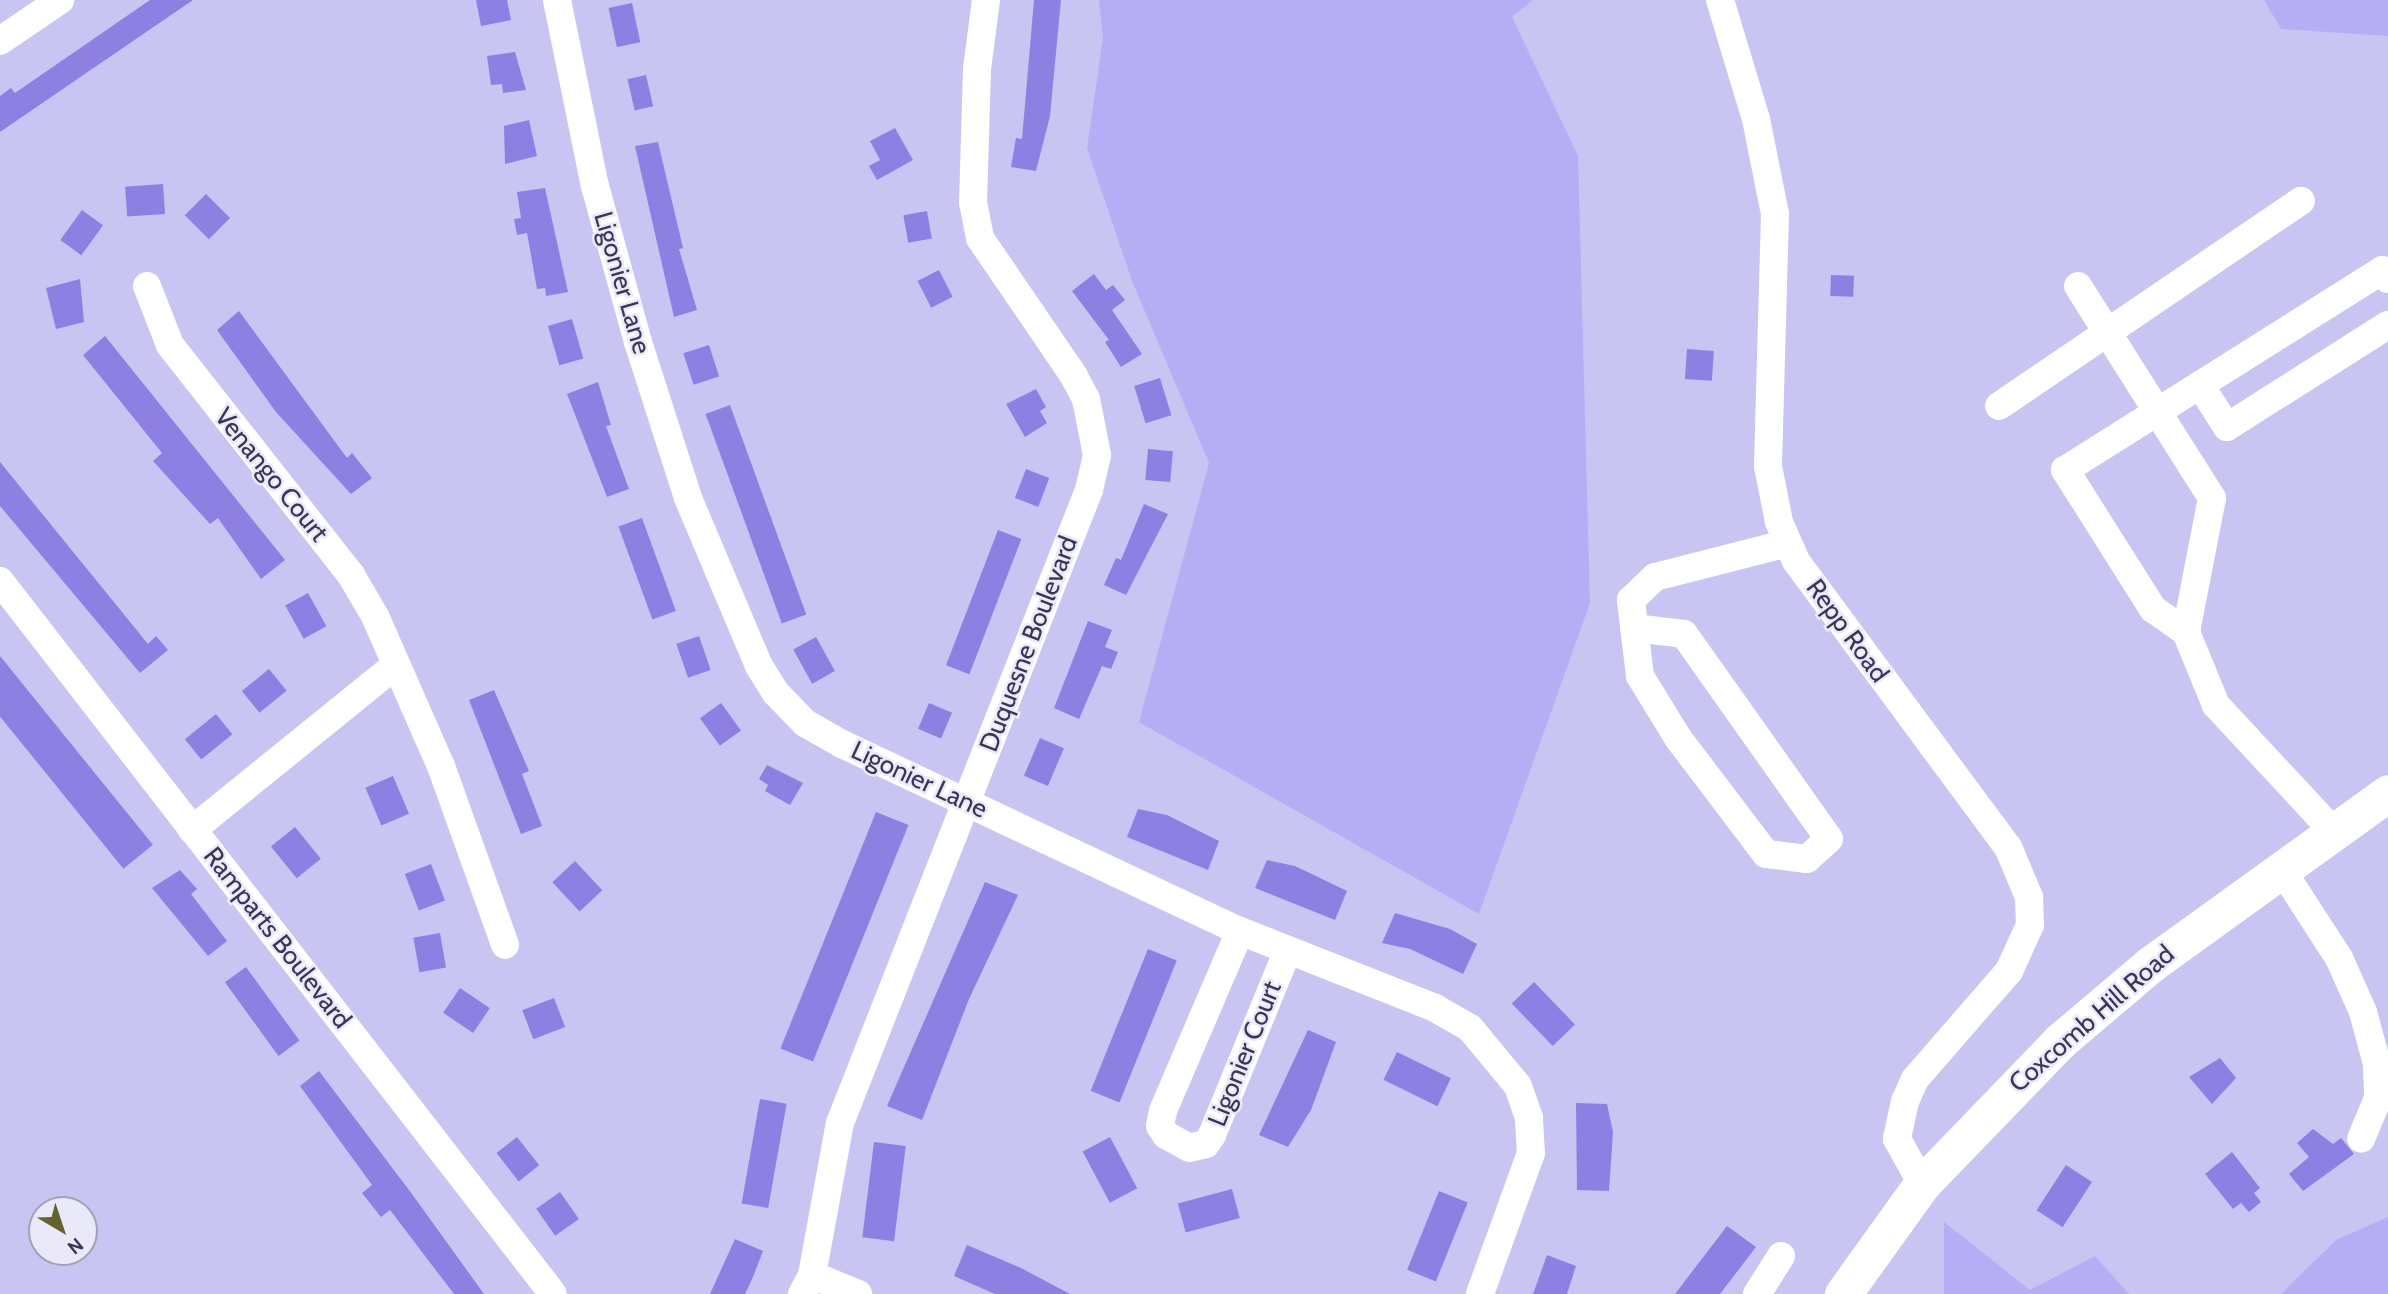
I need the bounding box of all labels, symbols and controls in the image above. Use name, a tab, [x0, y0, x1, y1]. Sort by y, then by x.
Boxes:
street label: Ligonier Lane	[587, 208, 657, 358]
street label: Venango Court	[208, 402, 334, 548]
street label: Duquesne Boulevard	[974, 532, 1084, 756]
street label: Repp Road	[1799, 573, 1895, 689]
street label: Ligonier Lane	[846, 735, 992, 825]
street label: Ramparts Boulevard	[197, 841, 357, 1035]
street label: Coxcomb Hill Road	[2003, 939, 2181, 1099]
street label: Ligonier Court	[1202, 977, 1288, 1131]
north arrow	[28, 1196, 98, 1266]
text: N	[63, 1233, 88, 1259]

